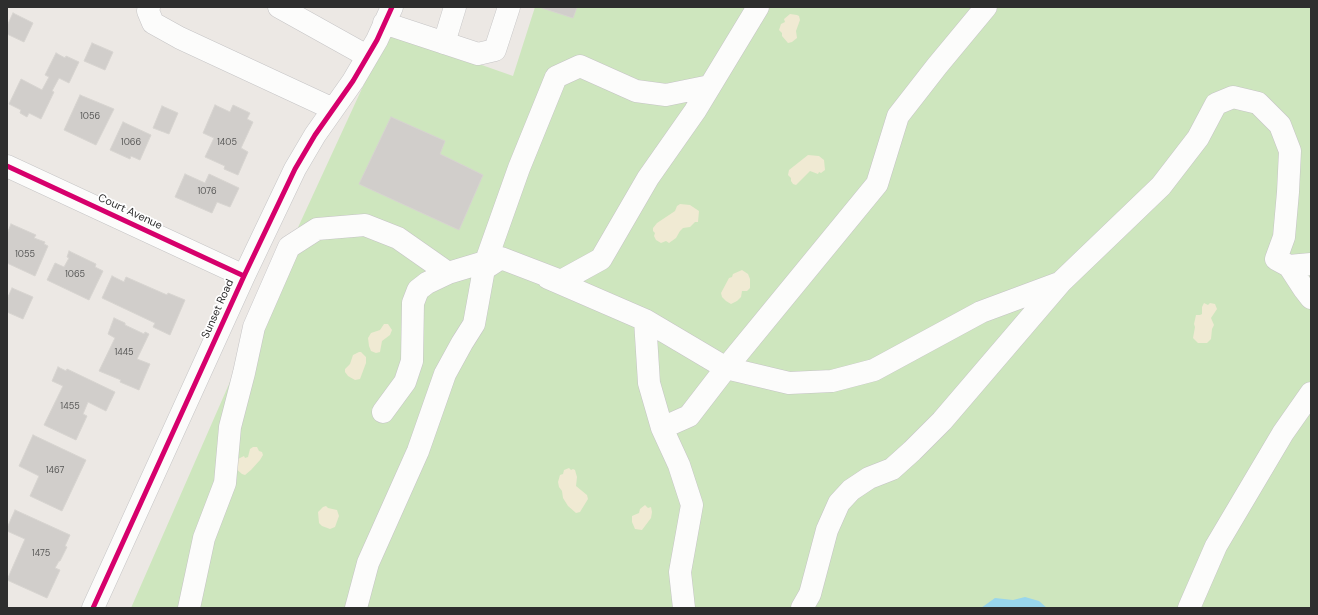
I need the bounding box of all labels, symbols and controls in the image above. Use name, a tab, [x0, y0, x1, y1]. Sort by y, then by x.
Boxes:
house number: 1056	[80, 112, 100, 122]
house number: 1066	[121, 138, 141, 148]
house number: 1405	[217, 138, 237, 148]
house number: 1076	[197, 187, 217, 197]
street label: Court Avenue	[96, 191, 164, 233]
house number: 1055	[15, 250, 35, 260]
house number: 1065	[65, 270, 85, 280]
street label: Sunset Road	[199, 277, 237, 341]
house number: 1445	[114, 348, 134, 358]
house number: 1455	[60, 402, 80, 412]
house number: 1467	[46, 466, 64, 476]
house number: 1475	[32, 549, 50, 559]

